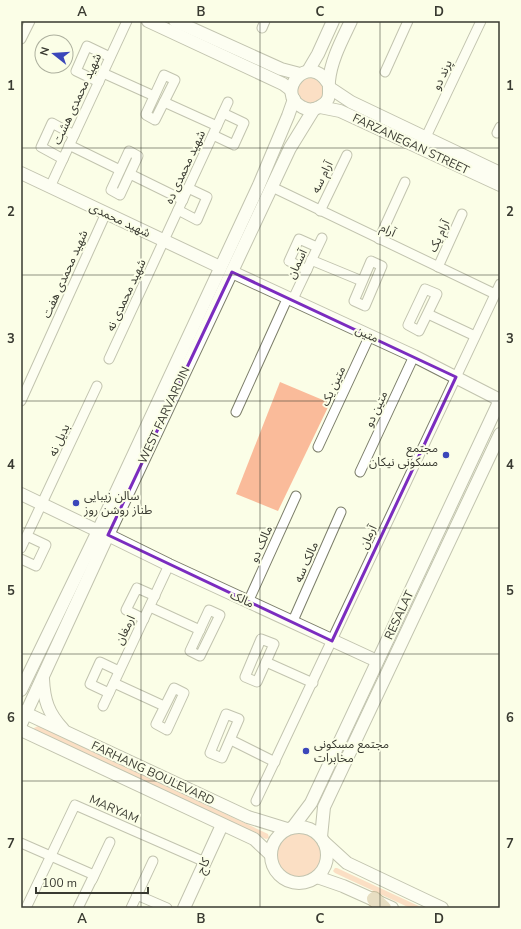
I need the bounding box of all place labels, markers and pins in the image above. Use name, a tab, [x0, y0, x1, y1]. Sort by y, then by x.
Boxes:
place label: مجتمع مسکونی نیکان	[369, 440, 438, 470]
marker: مجتمع مسکونی نیکان	[441, 450, 451, 460]
place label: سالن زیبایی طناز روشن روز	[83, 488, 152, 518]
marker: سالن زیبایی طناز روشن روز	[71, 498, 81, 508]
place label: مجتمع مسکونی مخابرات	[314, 736, 389, 766]
marker: مجتمع مسکونی مخابرات	[301, 746, 311, 756]

